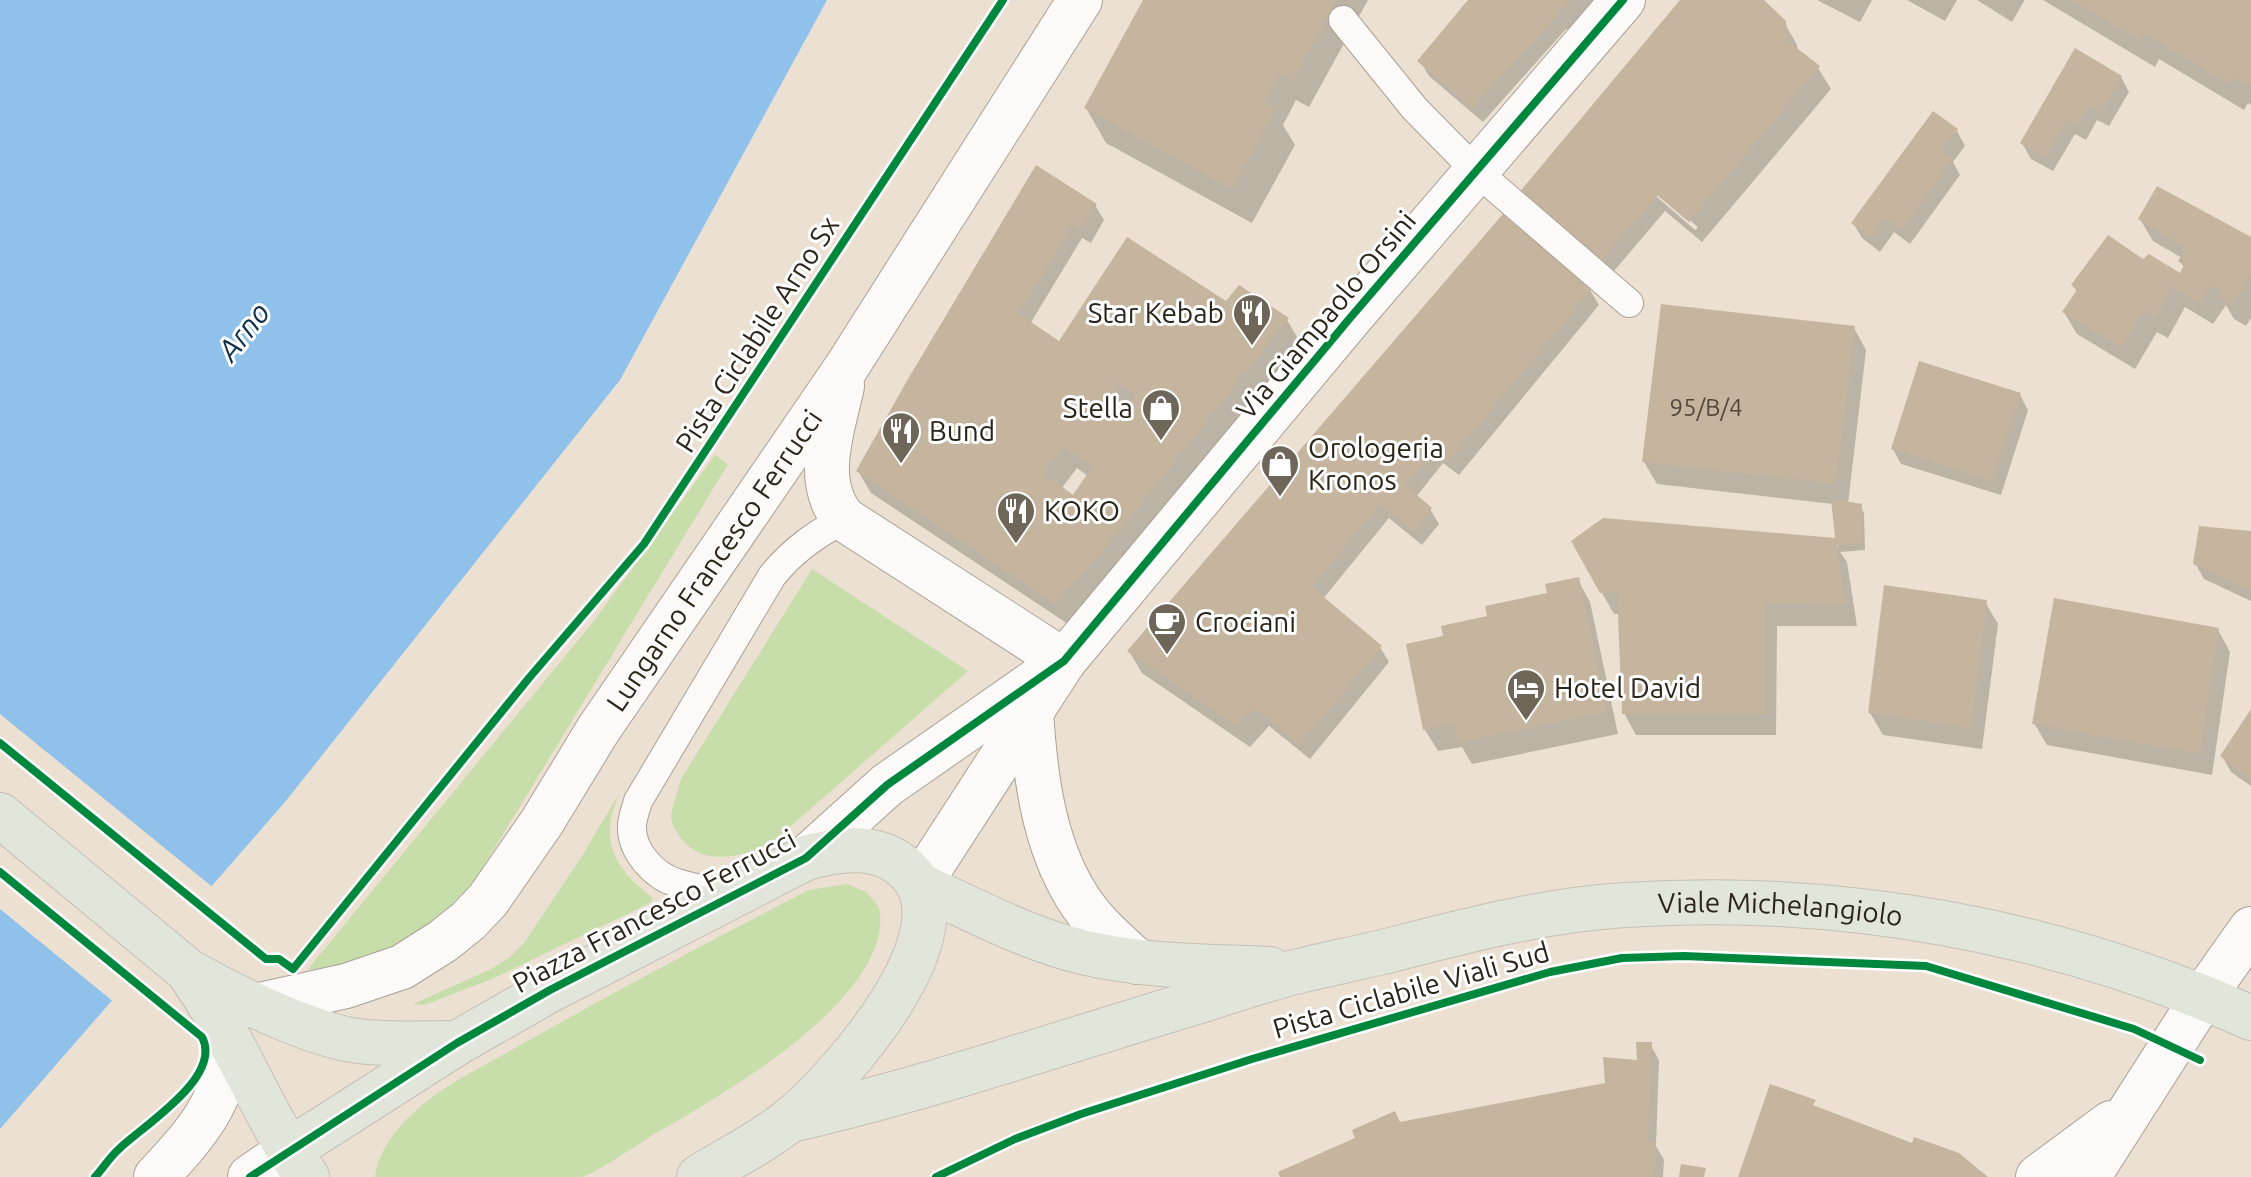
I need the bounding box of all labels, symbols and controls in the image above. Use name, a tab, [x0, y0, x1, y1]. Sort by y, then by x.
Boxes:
street label: Via Giampaolo Orsini	[1230, 205, 1422, 425]
street label: Pista Ciclabile Arno Sx	[669, 210, 844, 457]
restaurant icon: Star Kebab	[1231, 292, 1273, 347]
water label: Arno	[209, 296, 276, 369]
place label: Star Kebab	[1088, 297, 1224, 328]
shop icon: Stella	[1140, 387, 1182, 442]
place label: Stella	[1063, 392, 1133, 423]
house number: 95/B/4	[1669, 394, 1743, 421]
street label: Lungarno Francesco Ferrucci	[600, 404, 828, 717]
restaurant icon: Bund	[880, 410, 922, 465]
place label: Bund	[929, 415, 995, 446]
place label: Orologeria Kronos	[1308, 432, 1444, 495]
shop icon: Orologeria Kronos	[1259, 443, 1301, 498]
restaurant icon: KOKO	[995, 490, 1037, 545]
place label: KOKO	[1044, 495, 1120, 526]
cafe icon: Crociani	[1146, 601, 1188, 656]
place label: Crociani	[1195, 606, 1296, 637]
hotel icon: Hotel David	[1505, 667, 1547, 722]
place label: Hotel David	[1554, 672, 1701, 703]
street label: Piazza Francesco Ferrucci	[507, 823, 801, 998]
street label: Viale Michelangiolo	[1657, 886, 1905, 931]
street label: Pista Ciclabile Viali Sud	[1269, 935, 1553, 1044]

